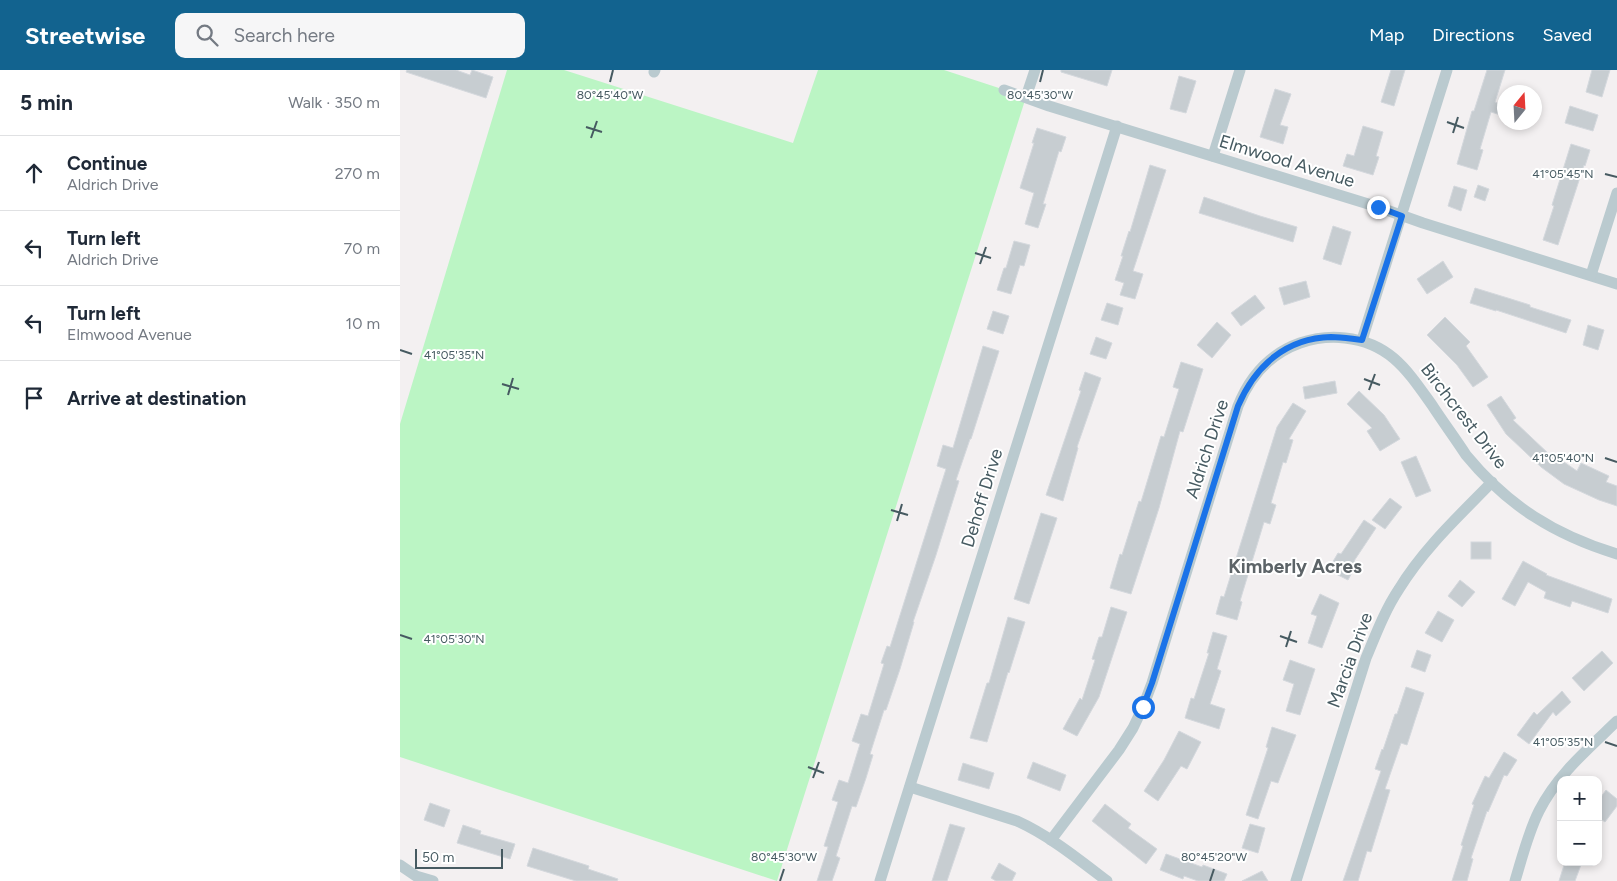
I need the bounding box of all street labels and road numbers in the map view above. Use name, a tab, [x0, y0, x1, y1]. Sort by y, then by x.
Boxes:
street label: Elmwood Avenue	[1217, 130, 1358, 192]
street label: Birchcrest Drive	[1416, 359, 1512, 473]
street label: Aldrich Drive	[1181, 397, 1233, 501]
street label: Dehoff Drive	[957, 446, 1007, 550]
street label: Marcia Drive	[1323, 609, 1377, 711]

